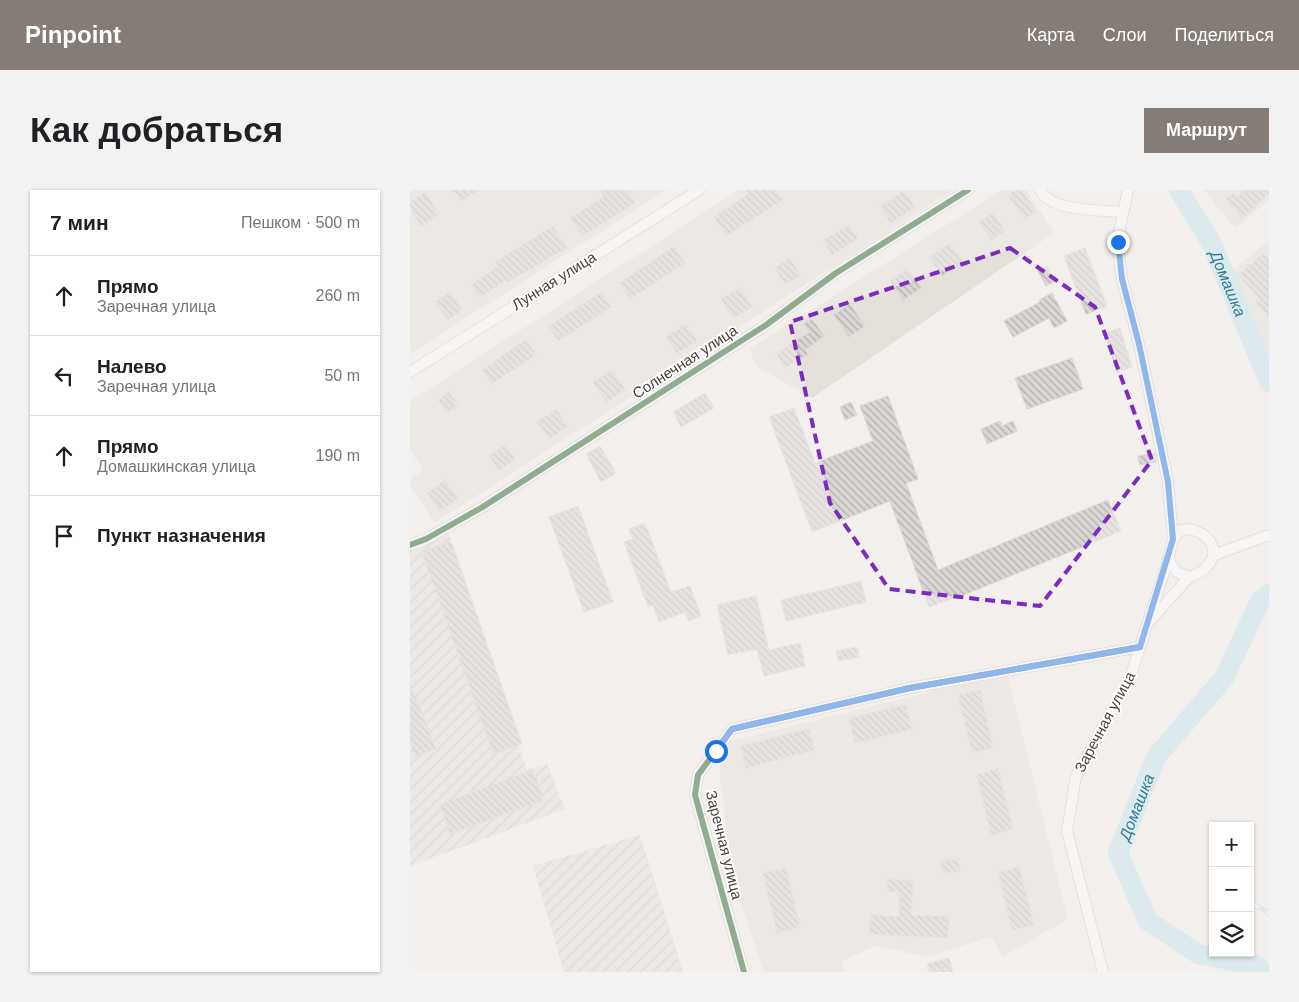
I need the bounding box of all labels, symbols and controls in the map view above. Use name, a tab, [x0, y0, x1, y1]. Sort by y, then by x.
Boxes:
text: Pinpoint	[25, 21, 121, 48]
text: Карта	[1027, 25, 1075, 45]
text: Слои	[1103, 25, 1147, 45]
text: Поделиться	[1175, 25, 1274, 45]
button: Маршрут	[1144, 108, 1269, 153]
text: Как добраться	[30, 110, 283, 149]
text: 7 мин	[50, 211, 109, 234]
text: Пешком · 500 m	[241, 214, 360, 231]
route end	[1107, 231, 1130, 254]
water label: Домашка	[1206, 246, 1249, 319]
street label: Лунная улица	[509, 248, 599, 313]
text: Прямо	[97, 276, 159, 297]
icon: ahead	[50, 282, 78, 310]
text: 260 m	[316, 287, 360, 304]
text: Заречная улица	[97, 298, 216, 315]
street label: Солнечная улица	[629, 321, 741, 402]
text: Налево	[97, 356, 167, 377]
icon: left	[50, 362, 78, 390]
text: 50 m	[324, 367, 360, 384]
text: Заречная улица	[97, 378, 216, 395]
text: Прямо	[97, 436, 159, 457]
icon: ahead	[50, 442, 78, 470]
text: 190 m	[316, 447, 360, 464]
text: Домашкинская улица	[97, 458, 256, 475]
icon: arrive	[50, 522, 78, 550]
text: Пункт назначения	[97, 525, 266, 546]
street label: Заречная улица	[1071, 668, 1139, 775]
route start	[705, 740, 728, 763]
water label: Домашка	[1115, 771, 1157, 845]
street label: Заречная улица	[703, 789, 746, 902]
map controls	[1209, 822, 1254, 957]
button: +	[1209, 822, 1254, 867]
button: −	[1209, 867, 1254, 912]
button: layers	[1209, 912, 1254, 957]

